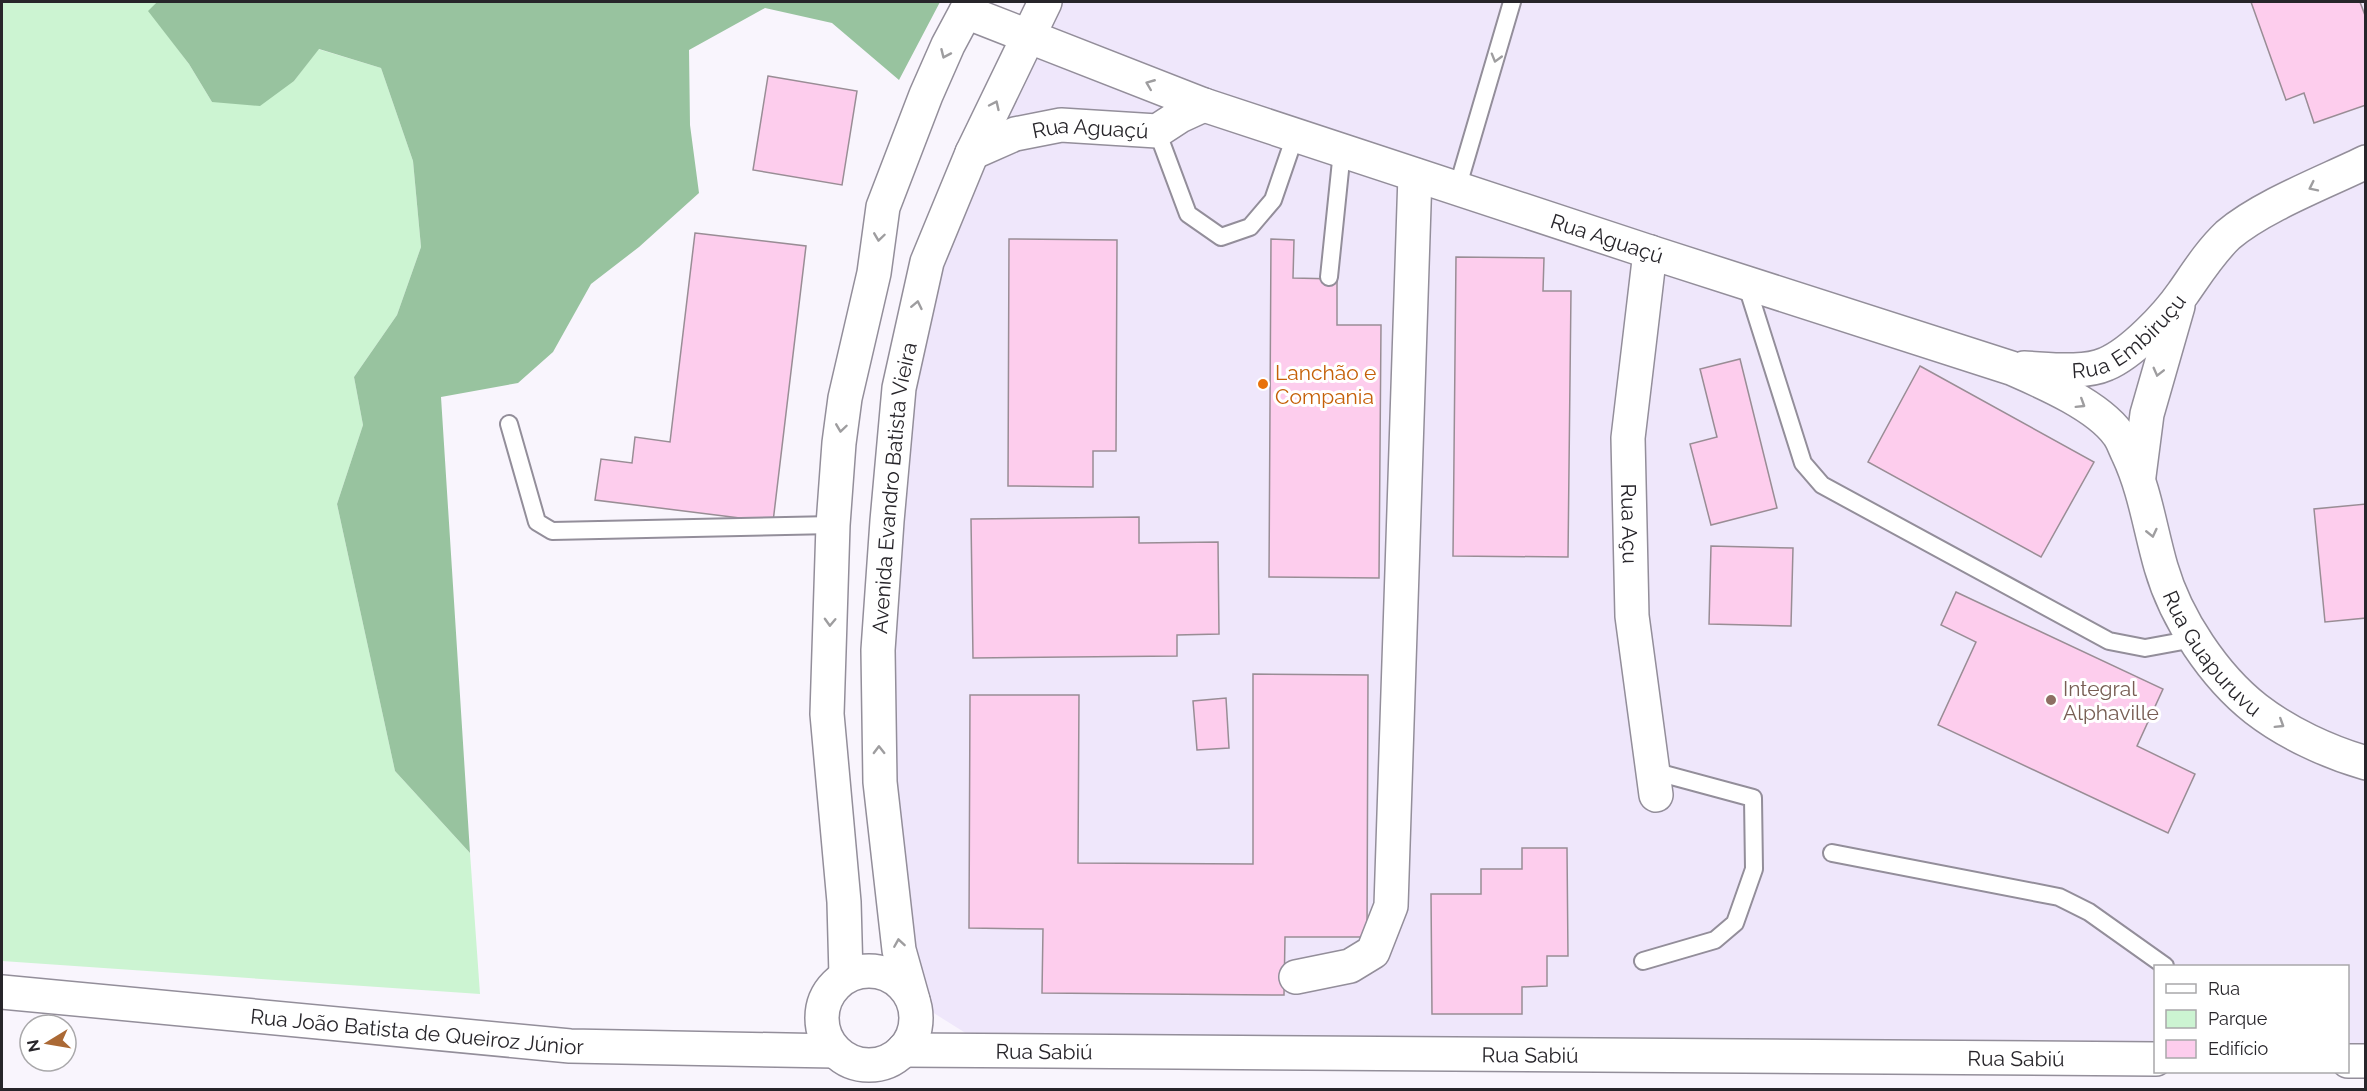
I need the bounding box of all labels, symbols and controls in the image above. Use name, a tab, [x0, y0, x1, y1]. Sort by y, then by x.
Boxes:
one-way arrow	[940, 47, 952, 58]
one-way arrow	[1491, 52, 1503, 63]
one-way arrow	[1145, 78, 1156, 91]
one-way arrow	[987, 100, 999, 111]
street label: Rua Aguaçú	[1030, 112, 1149, 143]
one-way arrow	[2308, 180, 2319, 192]
street label: Rua Aguaçú	[1548, 208, 1667, 268]
one-way arrow	[874, 232, 886, 241]
street label: Rua Embiruçu	[2071, 289, 2190, 383]
one-way arrow	[910, 301, 923, 311]
street label: Avenida Evandro Batista Vieira	[867, 340, 921, 635]
place label: Lanchão e Compania	[1275, 360, 1376, 409]
one-way arrow	[2153, 366, 2165, 377]
marker: Lanchão e Compania	[1256, 377, 1270, 391]
one-way arrow	[2074, 397, 2085, 408]
one-way arrow	[836, 423, 848, 432]
street label: Rua Açu	[1617, 483, 1643, 564]
one-way arrow	[2145, 527, 2158, 537]
street label: Rua Guapuruvu	[2158, 586, 2267, 721]
one-way arrow	[824, 618, 836, 627]
place label: Integral Alphaville	[2063, 676, 2159, 725]
marker: Integral Alphaville	[2044, 693, 2058, 707]
one-way arrow	[2273, 717, 2284, 728]
one-way arrow	[873, 745, 886, 754]
one-way arrow	[893, 939, 905, 948]
legend	[2154, 965, 2349, 1073]
text: Rua	[2208, 978, 2240, 999]
street label: Rua João Batista de Queiroz Júnior	[249, 1003, 585, 1059]
text: Parque	[2208, 1008, 2268, 1029]
north arrow	[18, 1013, 78, 1073]
text: N	[23, 1038, 44, 1054]
street label: Rua Sabiú	[995, 1038, 1093, 1064]
text: Edifício	[2208, 1038, 2268, 1059]
street label: Rua Sabiú	[1481, 1042, 1579, 1067]
street label: Rua Sabiú	[1967, 1045, 2065, 1071]

